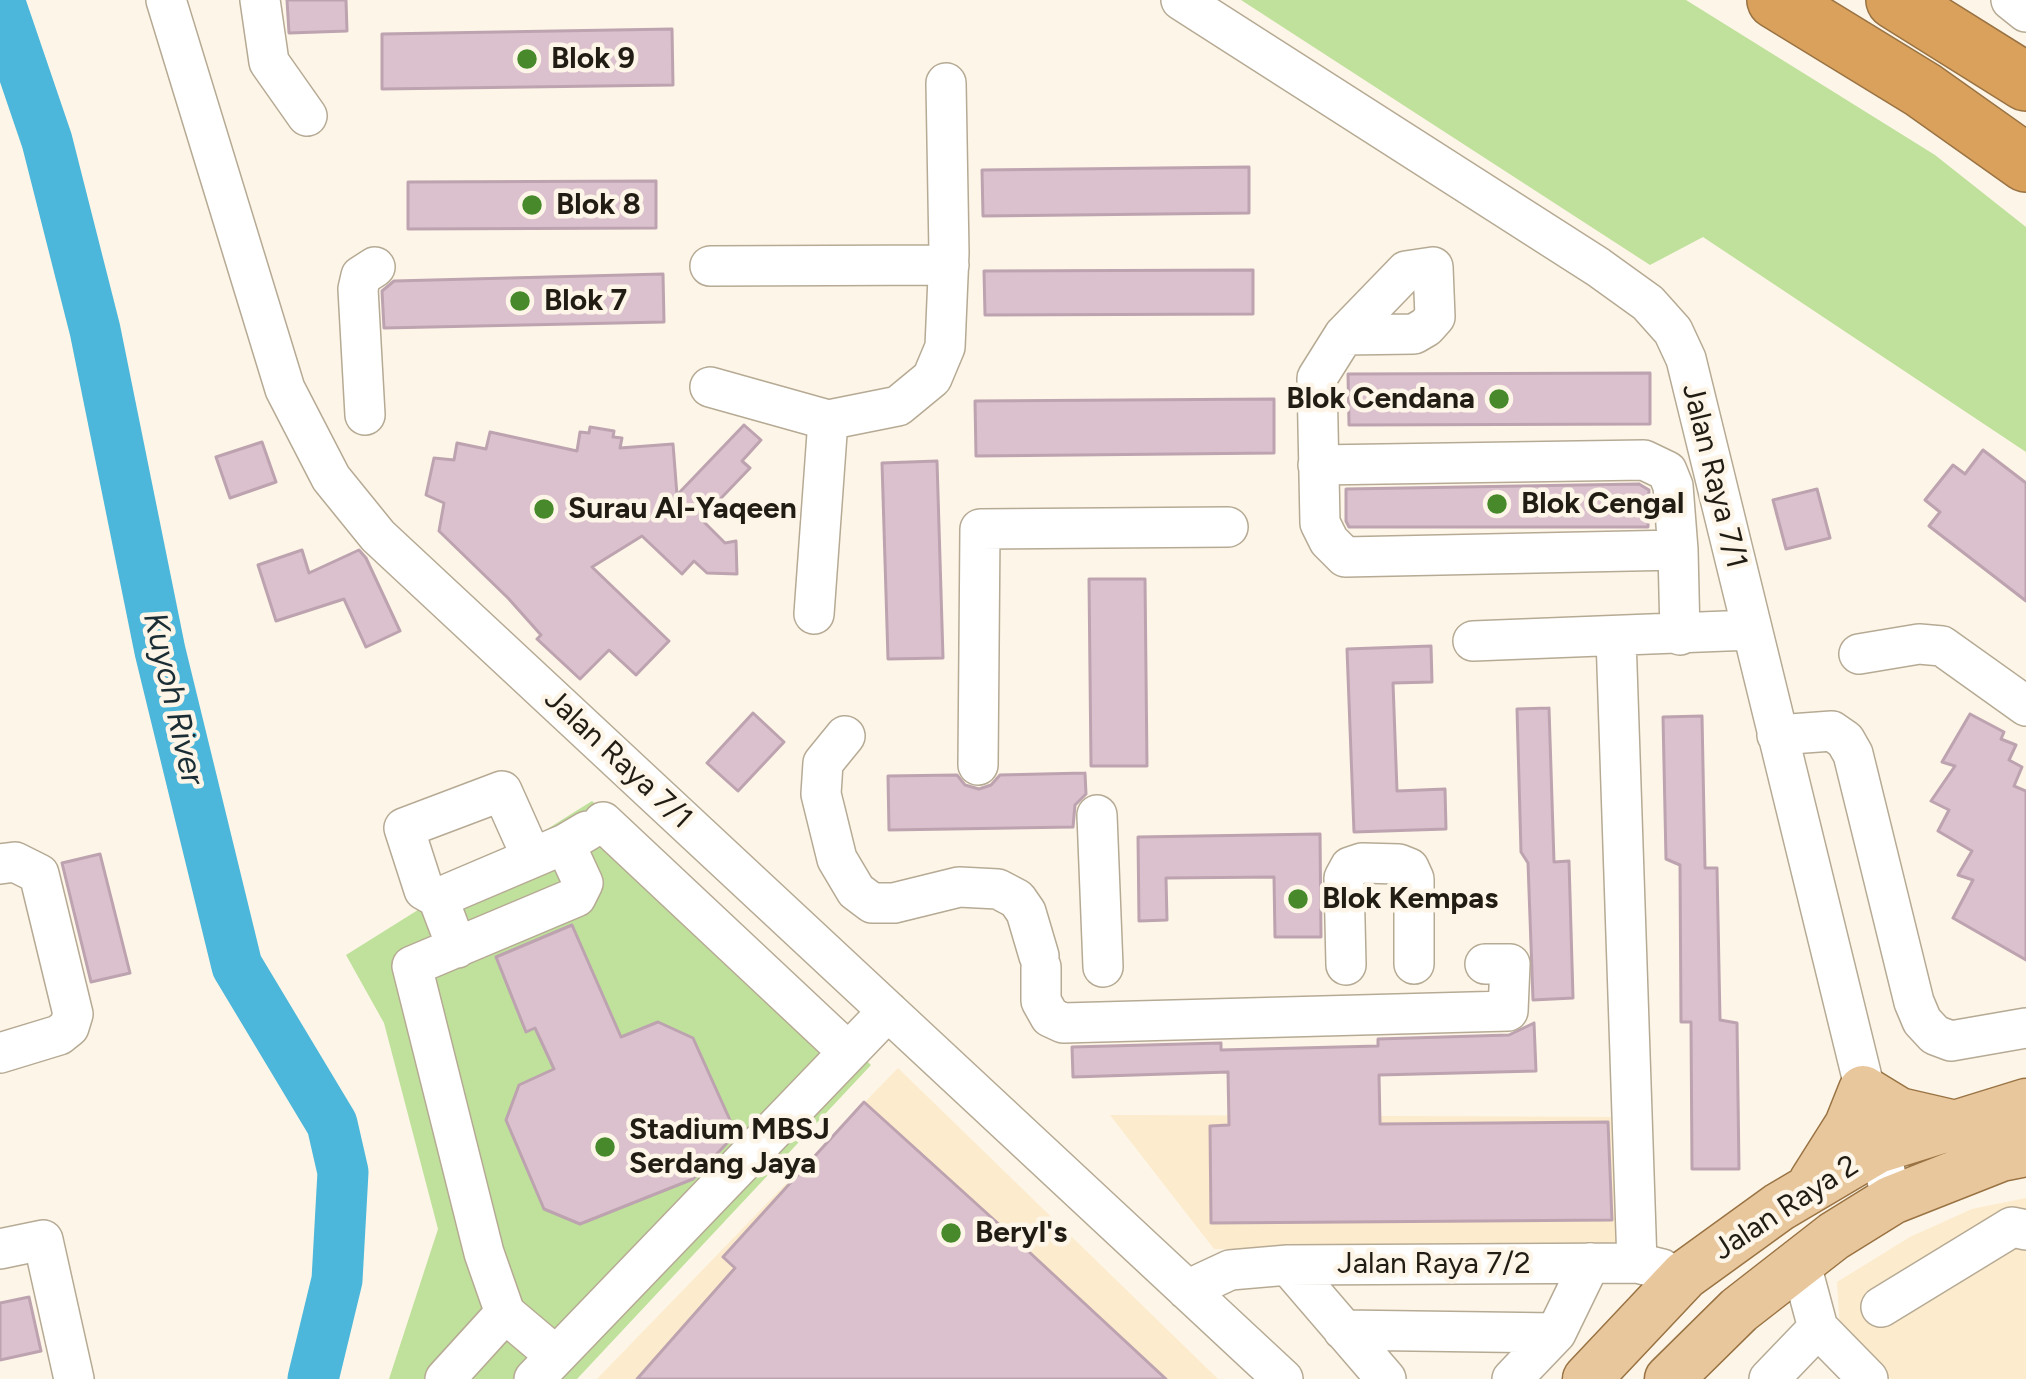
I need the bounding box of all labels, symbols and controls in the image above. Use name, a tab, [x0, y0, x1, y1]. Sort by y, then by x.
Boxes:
place label: Blok 9	[551, 41, 635, 77]
marker: Blok 9	[514, 46, 540, 72]
place label: Blok 8	[556, 187, 641, 223]
marker: Blok 8	[519, 192, 545, 218]
place label: Blok 7	[544, 283, 627, 319]
marker: Blok 7	[507, 288, 533, 314]
street label: Jalan Raya 7/1	[1674, 380, 1754, 572]
place label: Blok Cendana	[1286, 381, 1475, 417]
marker: Blok Cendana	[1486, 386, 1512, 412]
place label: Blok Cengal	[1521, 486, 1684, 522]
place label: Surau Al-Yaqeen	[568, 491, 797, 527]
marker: Blok Cengal	[1484, 491, 1510, 517]
marker: Surau Al-Yaqeen	[531, 496, 557, 522]
water label: Kuyoh River	[134, 609, 212, 789]
street label: Jalan Raya 7/1	[537, 681, 699, 837]
place label: Blok Kempas	[1322, 881, 1498, 917]
marker: Blok Kempas	[1285, 886, 1311, 912]
place label: Stadium MBSJ Serdang Jaya	[629, 1112, 830, 1182]
marker: Stadium MBSJ Serdang Jaya	[592, 1134, 618, 1160]
street label: Jalan Raya 2	[1707, 1148, 1865, 1268]
place label: Beryl's	[975, 1215, 1067, 1251]
marker: Beryl's	[938, 1220, 964, 1246]
street label: Jalan Raya 7/2	[1337, 1246, 1531, 1282]

